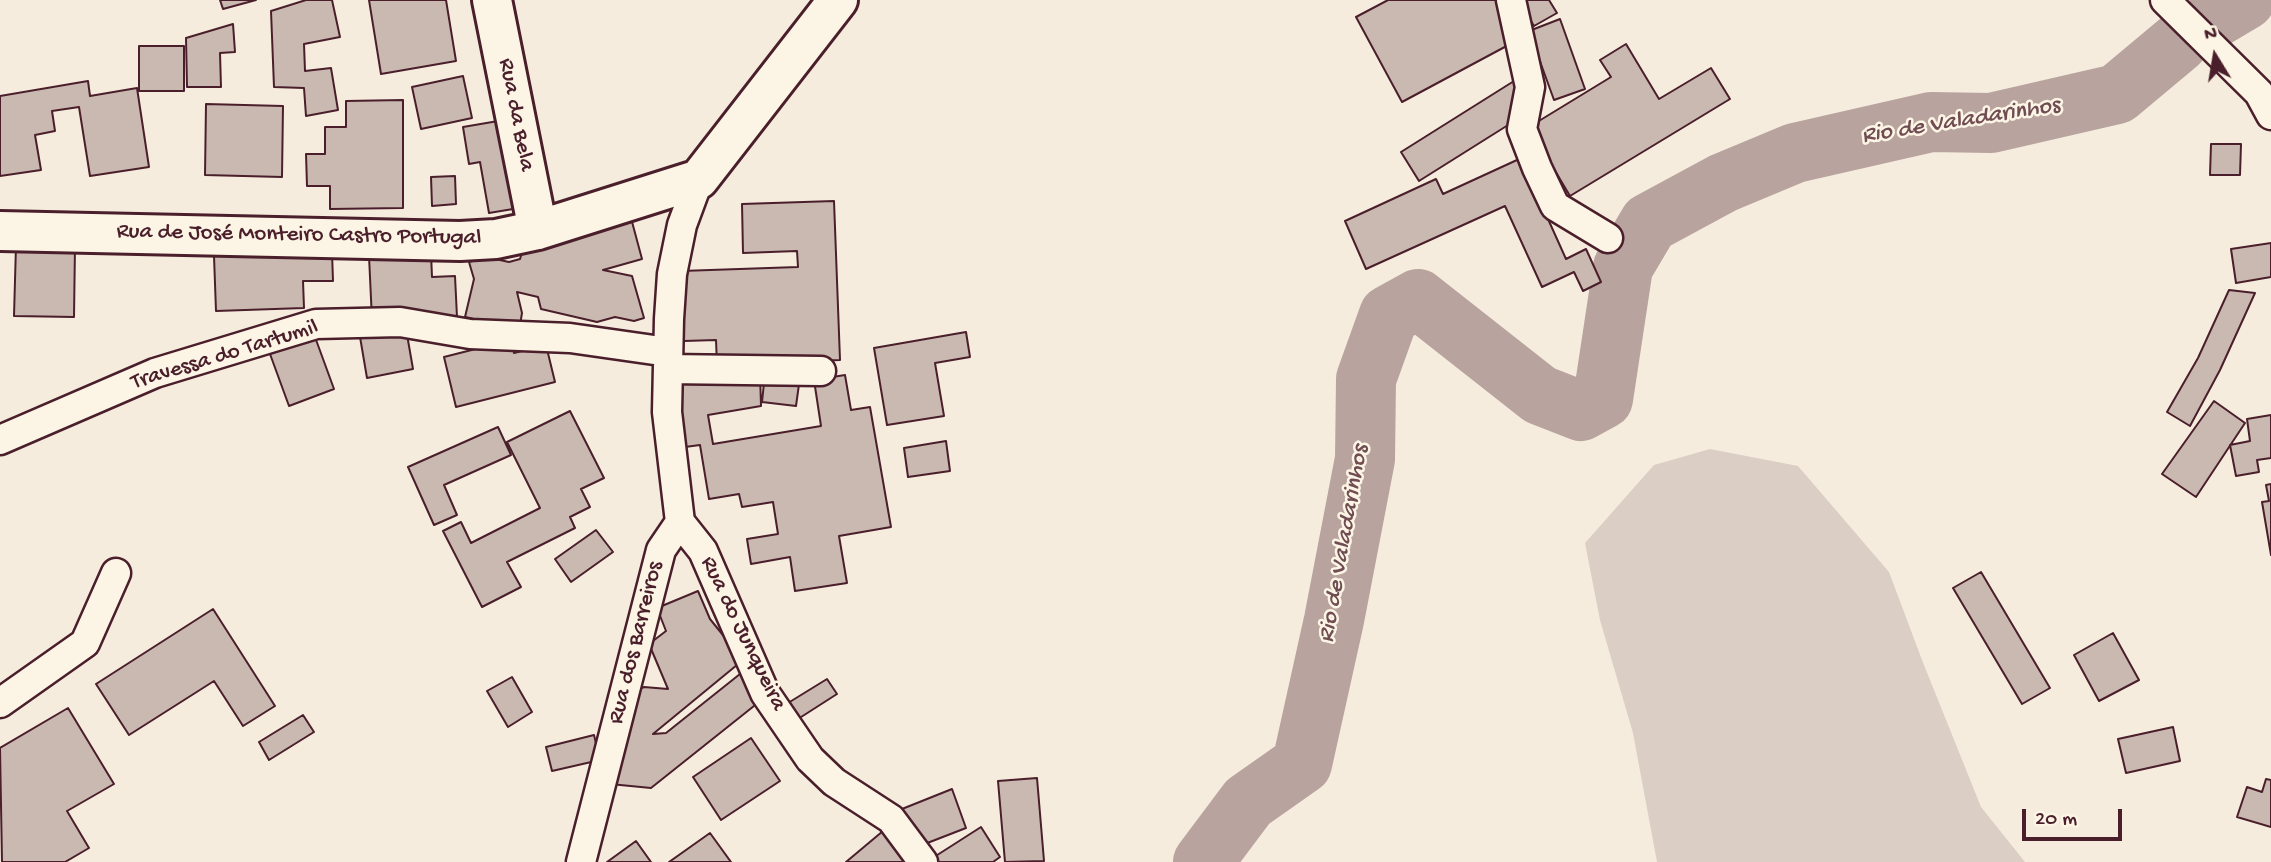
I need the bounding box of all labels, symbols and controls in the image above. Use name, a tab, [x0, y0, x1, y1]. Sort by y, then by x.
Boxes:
north arrow	[2180, 21, 2250, 91]
text: N	[2203, 22, 2219, 47]
street label: Rua da Bela	[491, 56, 539, 174]
water label: Rio de Valadarinhos	[1860, 92, 2062, 152]
street label: Rua de José Monteiro Castro Portugal	[116, 219, 482, 253]
street label: Travessa do Tartumil	[128, 314, 322, 398]
water label: Rio de Valadarinhos	[1313, 443, 1377, 645]
street label: Rua do Junqueira	[693, 552, 791, 716]
street label: Rua dos Barreiros	[603, 559, 671, 727]
scale bar	[2026, 796, 2126, 840]
text: 20 m	[2035, 808, 2077, 833]

